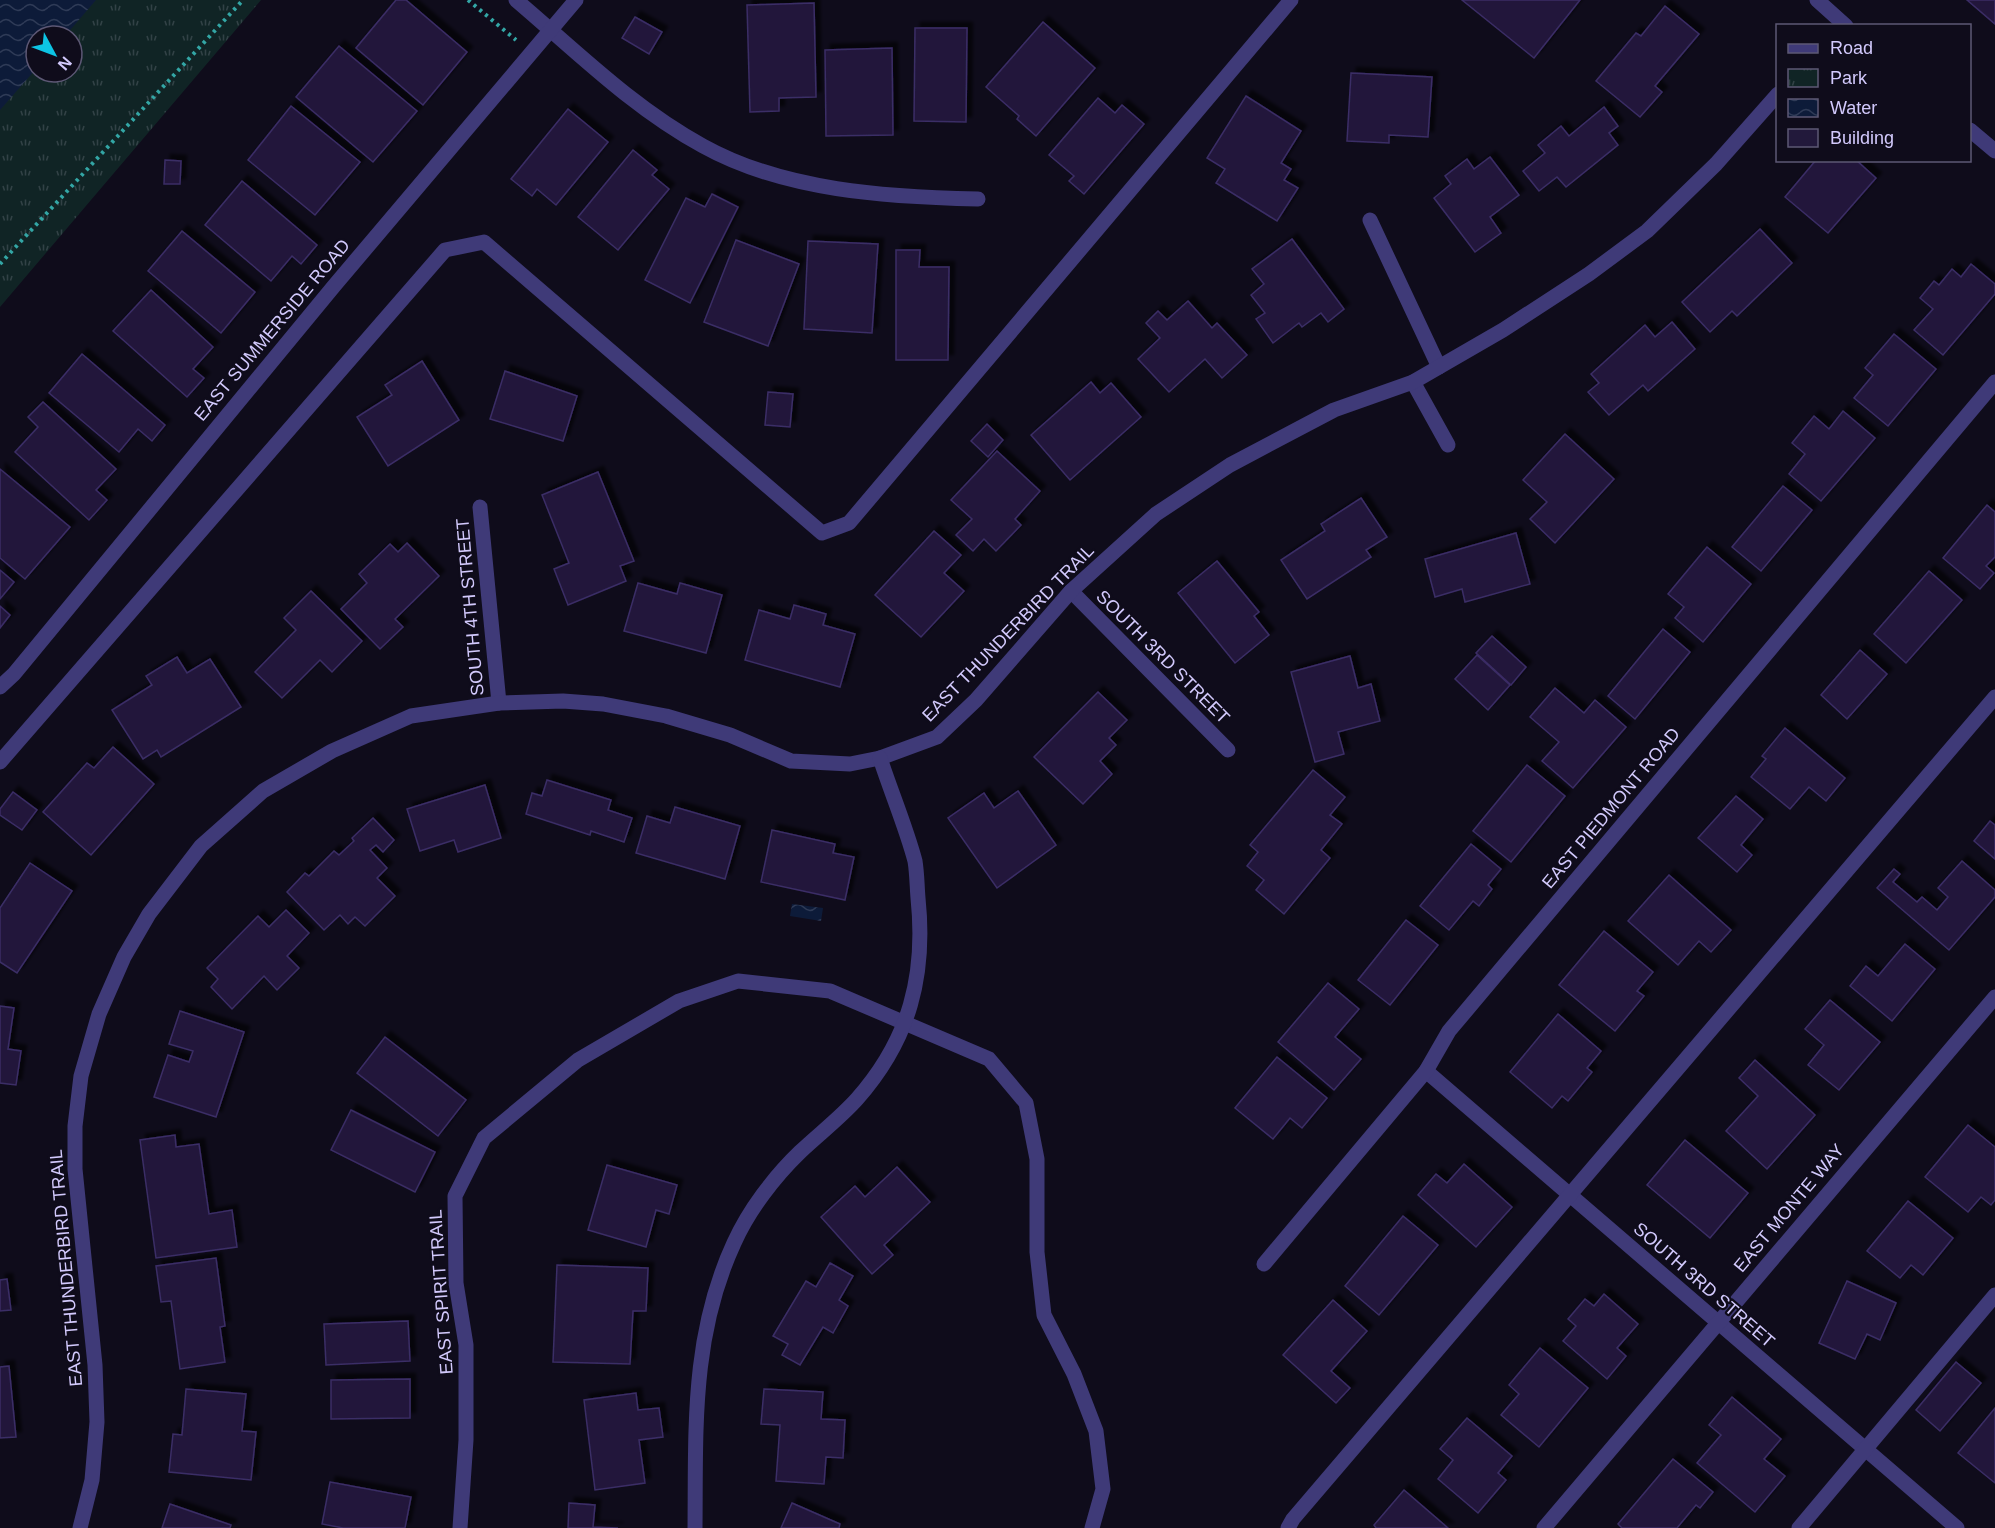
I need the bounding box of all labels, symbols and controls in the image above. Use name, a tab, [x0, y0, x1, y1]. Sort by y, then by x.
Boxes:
north arrow	[24, 24, 84, 84]
legend	[1776, 24, 1971, 162]
text: Road	[1830, 38, 1873, 58]
text: N	[55, 54, 75, 73]
text: Park	[1830, 68, 1868, 88]
text: Water	[1830, 98, 1877, 118]
text: Building	[1830, 128, 1894, 148]
street label: EAST SUMMERSIDE ROAD	[190, 235, 354, 425]
street label: SOUTH 4TH STREET	[452, 517, 488, 697]
street label: EAST THUNDERBIRD TRAIL	[918, 540, 1098, 726]
street label: SOUTH 3RD STREET	[1092, 586, 1234, 728]
street label: EAST PIEDMONT ROAD	[1538, 724, 1684, 892]
street label: EAST MONTE WAY	[1730, 1140, 1848, 1276]
street label: EAST THUNDERBIRD TRAIL	[46, 1149, 86, 1387]
street label: EAST SPIRIT TRAIL	[425, 1209, 457, 1375]
street label: SOUTH 3RD STREET	[1630, 1218, 1778, 1352]

